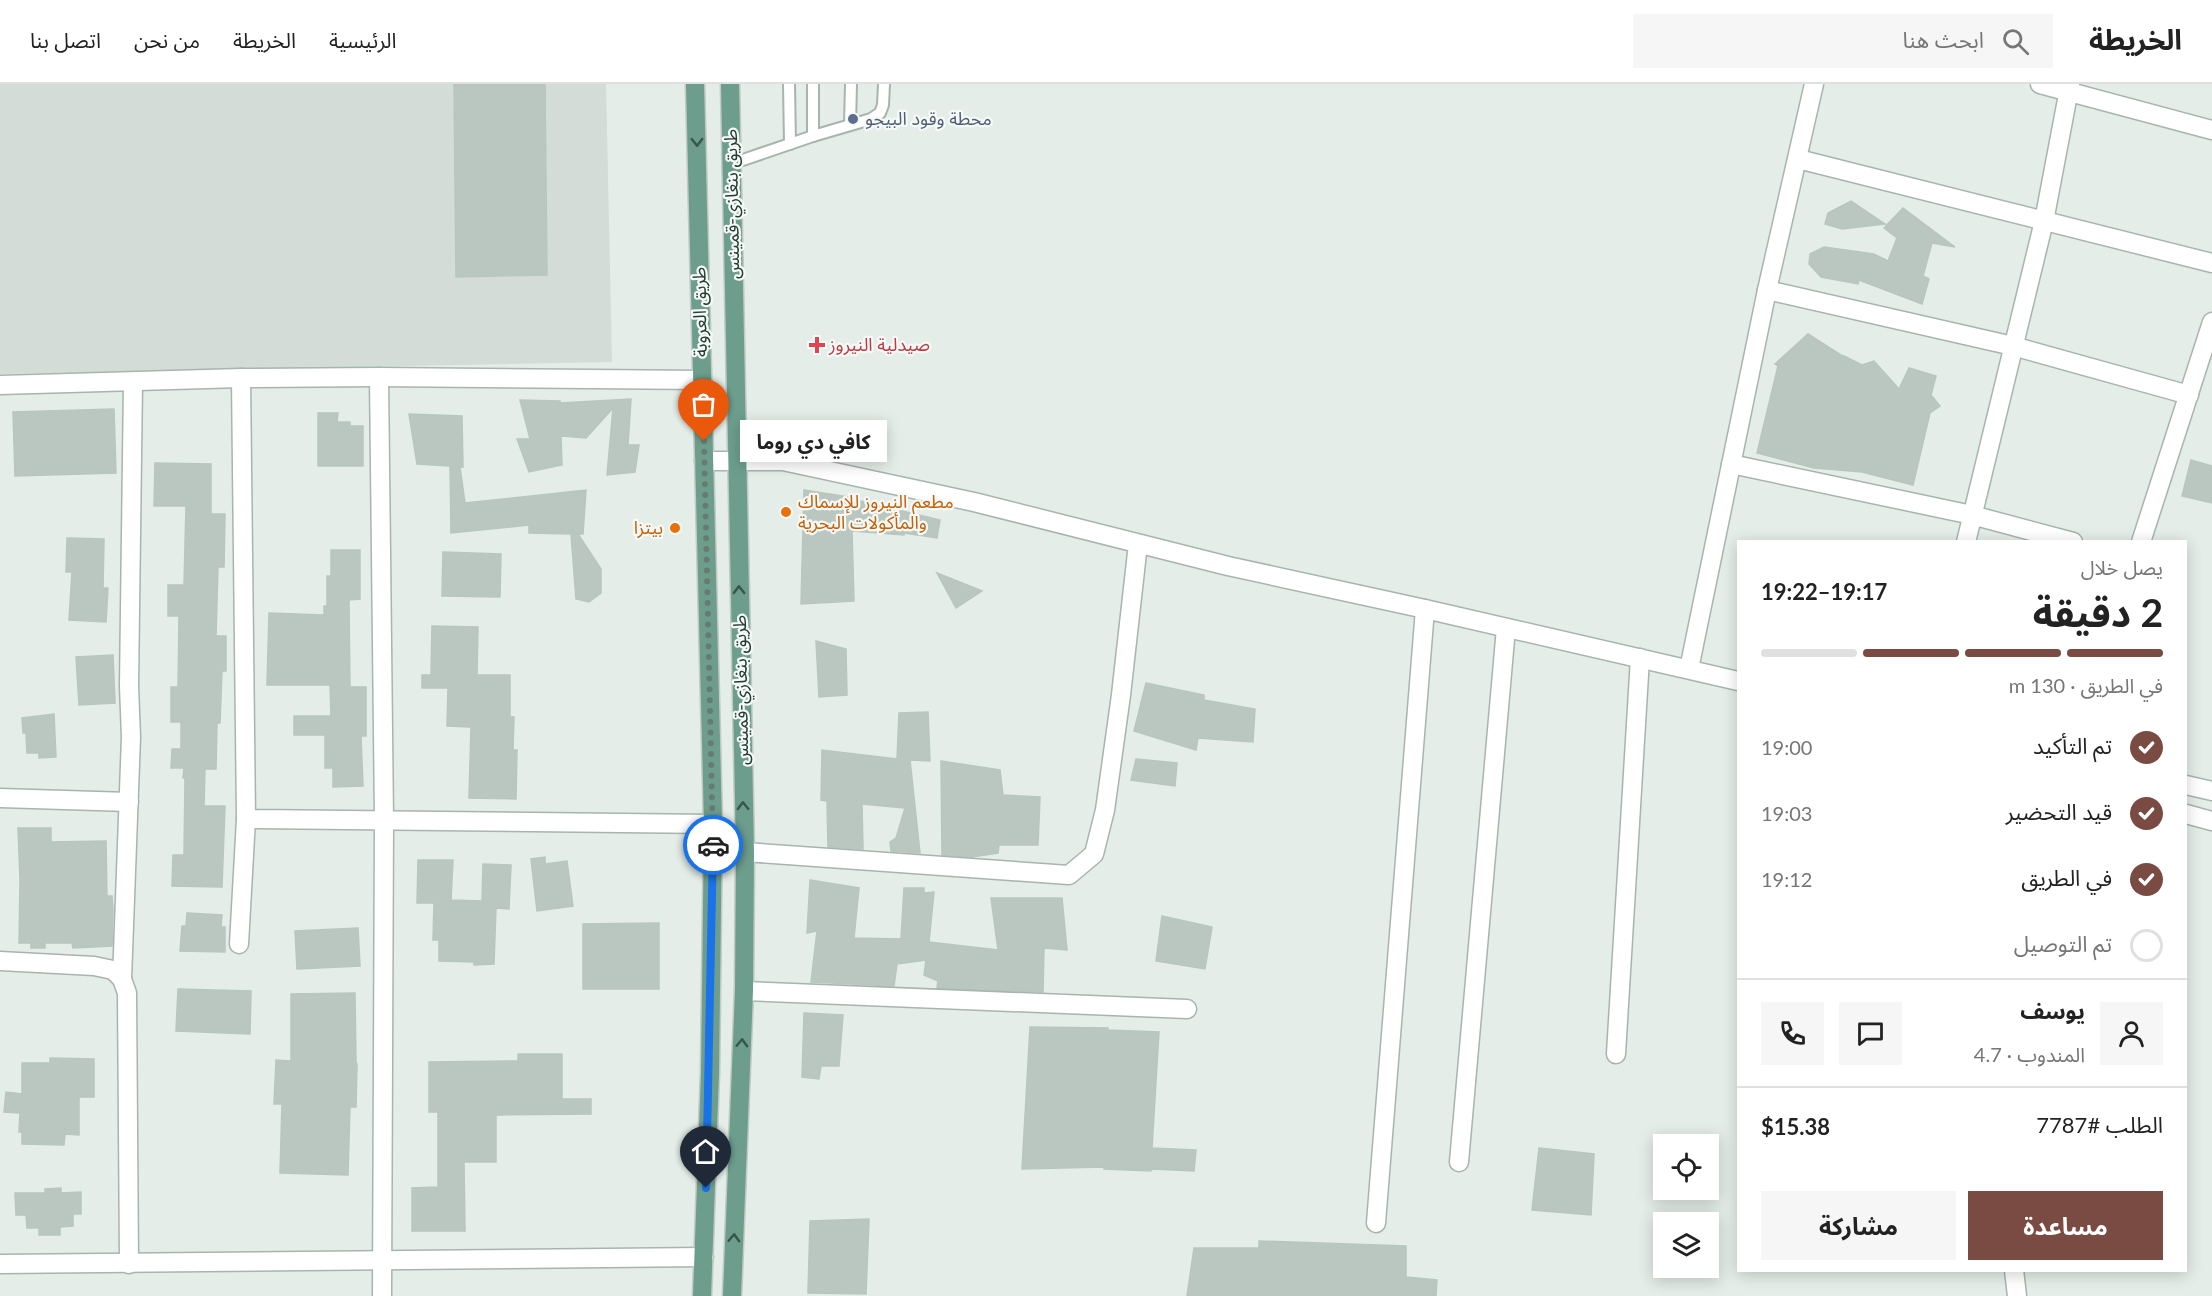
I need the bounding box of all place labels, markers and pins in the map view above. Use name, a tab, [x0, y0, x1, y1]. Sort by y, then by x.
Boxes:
place label: محطة وقود البيجو	[865, 107, 992, 130]
marker: محطة وقود البيجو	[846, 112, 860, 126]
place label: صيدلية النيروز	[828, 333, 930, 356]
marker: صيدلية النيروز	[810, 338, 824, 352]
pin	[678, 379, 729, 441]
callout: كافي دي روما	[740, 420, 887, 462]
place label: مطعم النيروز للإسماك والمأكولات البحرية	[798, 490, 954, 534]
marker: مطعم النيروز للإسماك والمأكولات البحرية	[779, 505, 793, 519]
place label: بيتزا	[634, 516, 663, 539]
marker: بيتزا	[668, 521, 682, 535]
pin	[680, 1126, 731, 1188]

